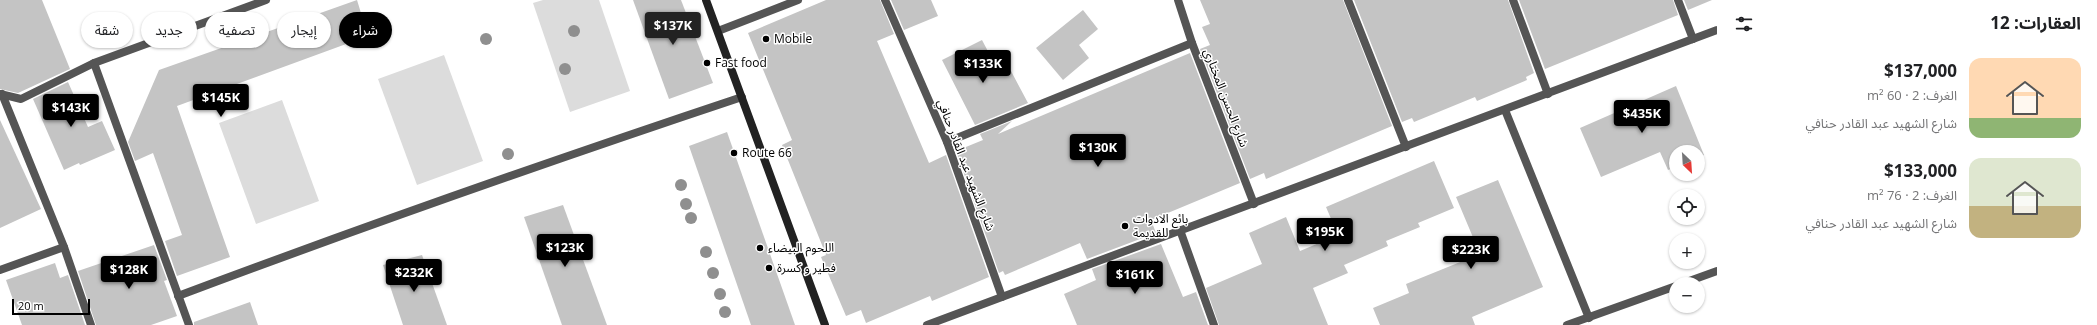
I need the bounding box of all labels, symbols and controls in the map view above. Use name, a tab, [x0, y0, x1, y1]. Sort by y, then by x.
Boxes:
text: العقارات: 12	[1990, 11, 2081, 34]
chip: شقة	[81, 12, 133, 48]
chip: جديد	[141, 12, 197, 48]
chip: تصفية	[205, 12, 269, 48]
chip: إيجار	[277, 12, 331, 48]
chip: شراء	[339, 12, 392, 48]
pin: $137K	[645, 12, 701, 46]
icon: filters	[1733, 13, 1755, 35]
text: $137K	[654, 16, 692, 34]
place label: Mobile	[774, 30, 812, 47]
marker: Mobile	[761, 34, 771, 44]
street label: شارع الحسن المختاري	[1198, 46, 1253, 150]
pin: $133K	[955, 50, 1011, 84]
place label: Fast food	[715, 54, 767, 71]
text: $133K	[964, 54, 1002, 72]
marker: Fast food	[702, 58, 712, 68]
text: $137,000	[1884, 59, 1957, 82]
icon: home	[2001, 74, 2049, 122]
pin: $145K	[193, 84, 249, 118]
text: الغرف: 2 · 60 m²	[1867, 86, 1957, 104]
text: $145K	[202, 88, 240, 106]
pin: $143K	[43, 94, 99, 128]
street label: شارع الشهيد عبد القادر حنافي	[932, 96, 999, 234]
text: $143K	[52, 98, 90, 116]
pin: $435K	[1614, 100, 1670, 134]
text: $435K	[1623, 104, 1661, 122]
text: شارع الشهيد عبد القادر حنافي	[1805, 114, 1957, 132]
pin: $130K	[1070, 134, 1126, 168]
text: $130K	[1079, 138, 1117, 156]
place label: Route 66	[742, 144, 792, 161]
north arrow	[1669, 145, 1705, 181]
map controls	[1669, 145, 1705, 313]
marker: Route 66	[729, 148, 739, 158]
text: $133,000	[1884, 159, 1957, 182]
icon: home	[2001, 174, 2049, 222]
text: الغرف: 2 · 76 m²	[1867, 186, 1957, 204]
button: locate	[1669, 189, 1705, 225]
place label: بائع الادوات للقديمة	[1133, 210, 1188, 241]
text: شارع الشهيد عبد القادر حنافي	[1805, 214, 1957, 232]
pin: $195K	[1297, 218, 1353, 252]
marker: بائع الادوات للقديمة	[1120, 221, 1130, 231]
text: $195K	[1306, 222, 1344, 240]
button: +	[1669, 233, 1705, 269]
pin: $123K	[537, 234, 593, 268]
pin: $223K	[1443, 236, 1499, 270]
text: $123K	[546, 238, 584, 256]
place label: اللحوم البيضاء	[768, 239, 834, 257]
text: $223K	[1452, 240, 1490, 258]
marker: اللحوم البيضاء	[755, 243, 765, 253]
pin: $128K	[101, 256, 157, 290]
pin: $232K	[386, 259, 442, 293]
place label: فطير و كسرة	[777, 259, 836, 276]
text: $128K	[110, 260, 148, 278]
pin: $161K	[1107, 261, 1163, 295]
text: $232K	[395, 263, 433, 281]
marker: فطير و كسرة	[764, 263, 774, 273]
text: $161K	[1116, 265, 1154, 283]
button: −	[1669, 277, 1705, 313]
scale bar	[12, 297, 90, 316]
text: 20 m	[18, 298, 44, 313]

